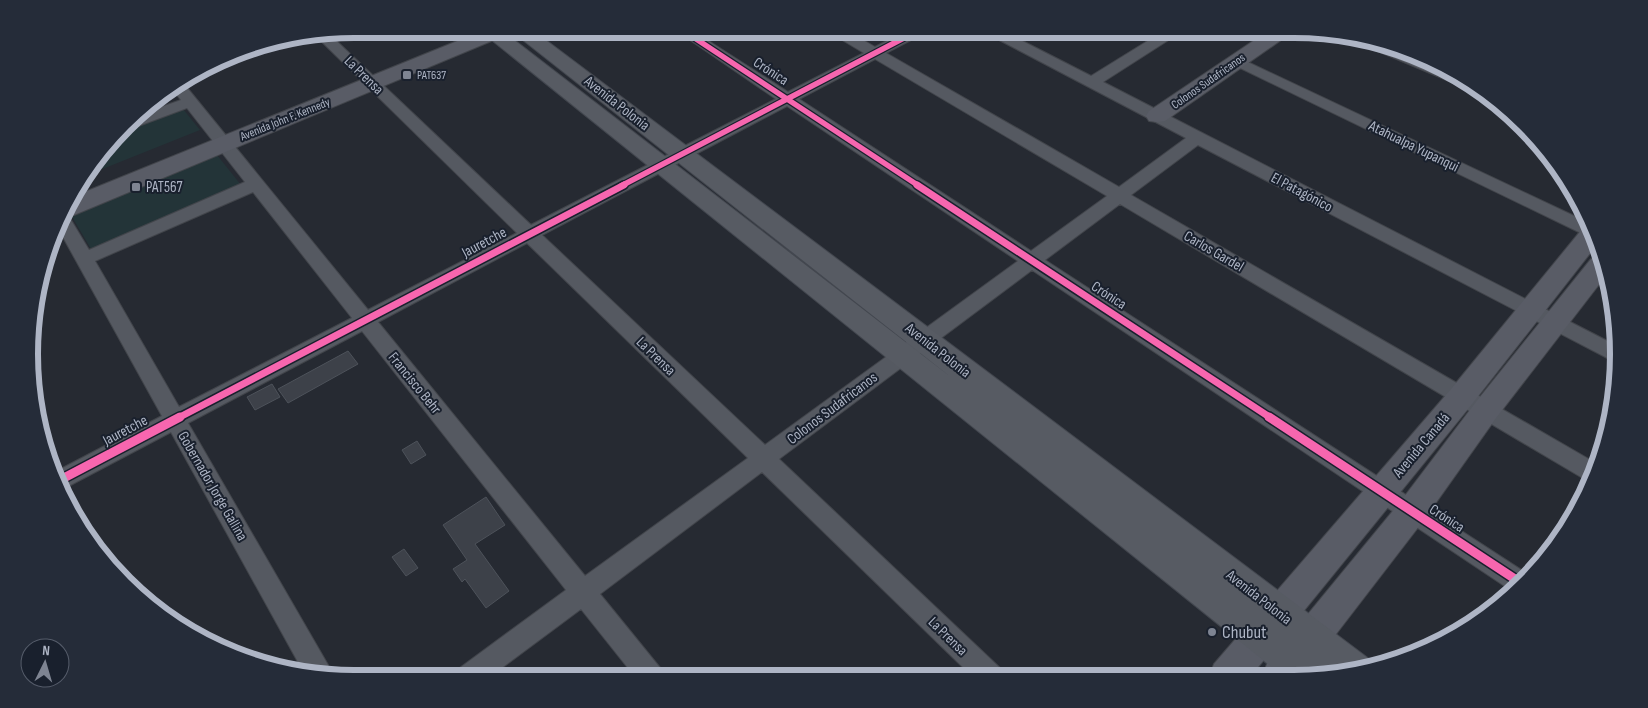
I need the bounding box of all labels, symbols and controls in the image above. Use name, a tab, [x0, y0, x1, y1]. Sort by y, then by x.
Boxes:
street label: Colonos Sudafricanos	[1168, 50, 1248, 112]
street label: La Prensa	[340, 52, 388, 99]
street label: Crónica	[749, 53, 792, 90]
place label: PAT637	[417, 68, 446, 83]
marker: PAT637	[401, 69, 413, 81]
street label: Avenida Polonia	[579, 71, 654, 135]
street label: Avenida John F. Kennedy	[237, 94, 333, 145]
street label: Atahualpa Yupanqui	[1365, 116, 1462, 177]
street label: El Patagónico	[1268, 168, 1336, 217]
place label: PAT567	[146, 178, 182, 197]
marker: PAT567	[130, 181, 142, 193]
street label: Jauretche	[458, 223, 510, 263]
street label: Carlos Gardel	[1180, 227, 1247, 276]
street label: Crónica	[1087, 277, 1130, 314]
street label: Avenida Polonia	[900, 318, 975, 382]
street label: La Prensa	[632, 333, 680, 380]
street label: Francisco Behr	[384, 349, 446, 419]
street label: Colonos Sudafricanos	[783, 368, 881, 449]
street label: Avenida Canadá	[1388, 409, 1454, 482]
street label: Jauretche	[99, 411, 151, 451]
street label: Gobernador Jorge Gallina	[174, 428, 252, 545]
street label: Crónica	[1425, 500, 1468, 537]
street label: Avenida Polonia	[1221, 565, 1296, 629]
street label: La Prensa	[924, 613, 972, 660]
place label: Chubut	[1222, 622, 1267, 643]
marker: Chubut	[1206, 626, 1218, 638]
north arrow	[20, 638, 70, 688]
text: N	[42, 642, 51, 659]

